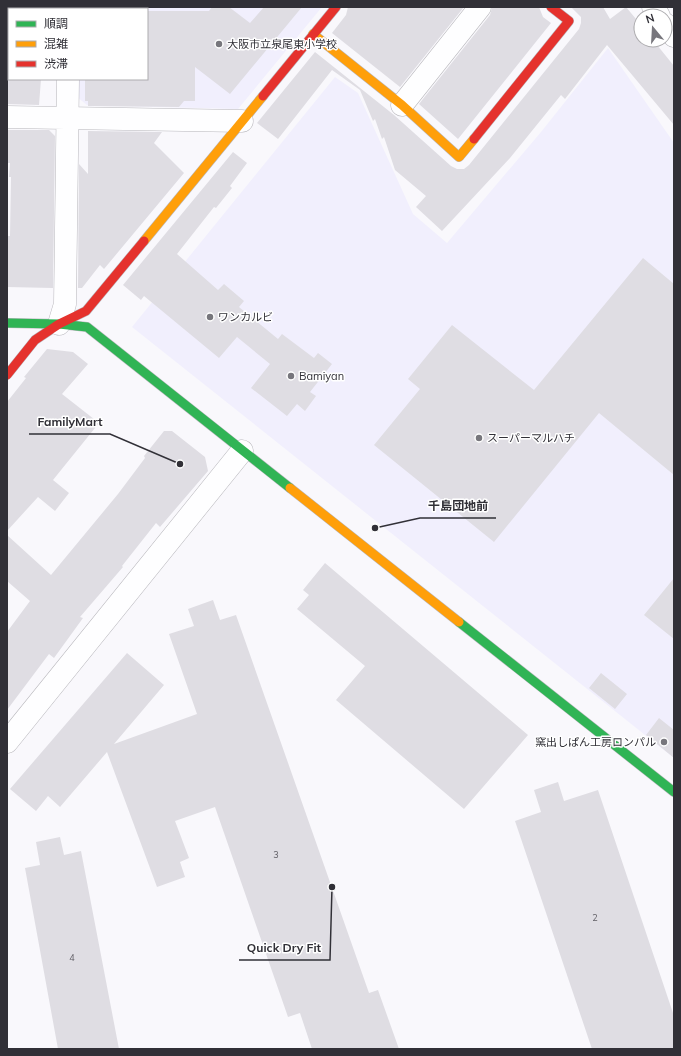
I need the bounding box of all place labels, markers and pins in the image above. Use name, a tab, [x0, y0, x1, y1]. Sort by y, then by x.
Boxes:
place label: 大阪市立泉尾東小学校	[227, 37, 337, 51]
marker: 大阪市立泉尾東小学校	[214, 39, 224, 49]
place label: ワンカルビ	[218, 310, 273, 324]
marker: ワンカルビ	[205, 312, 215, 322]
place label: Bamiyan	[299, 369, 344, 383]
marker: Bamiyan	[286, 371, 296, 381]
callout: FamilyMart	[29, 410, 110, 434]
place label: スーパーマルハチ	[487, 431, 575, 445]
marker: スーパーマルハチ	[474, 433, 484, 443]
callout: 千島団地前	[420, 494, 496, 518]
place label: 窯出しぱん工房ロンパル	[535, 735, 656, 749]
marker: 窯出しぱん工房ロンパル	[659, 737, 669, 747]
callout: Quick Dry Fit	[239, 936, 330, 960]

